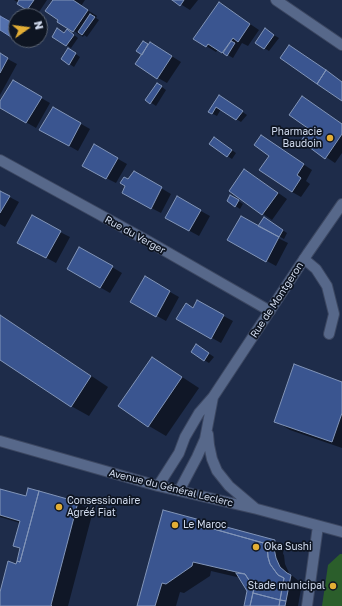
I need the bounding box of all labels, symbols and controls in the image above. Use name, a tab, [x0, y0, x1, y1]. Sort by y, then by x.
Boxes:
north arrow	[8, 8, 48, 48]
text: N	[32, 20, 46, 31]
place label: Pharmacie Baudoin	[271, 126, 322, 150]
marker: Pharmacie Baudoin	[325, 133, 335, 143]
street label: Rue du Verger	[103, 213, 167, 257]
street label: Rue de Montgeron	[248, 260, 306, 340]
street label: Avenue du Général Leclerc	[108, 467, 234, 509]
place label: Consessionaire Agréé Fiat	[67, 495, 140, 518]
marker: Consessionaire Agréé Fiat	[54, 502, 64, 512]
place label: Le Maroc	[183, 519, 226, 531]
marker: Le Maroc	[170, 520, 180, 530]
place label: Oka Sushi	[264, 541, 312, 553]
marker: Oka Sushi	[251, 542, 261, 552]
place label: Stade municipal	[248, 580, 325, 592]
marker: Stade municipal	[328, 581, 338, 591]

